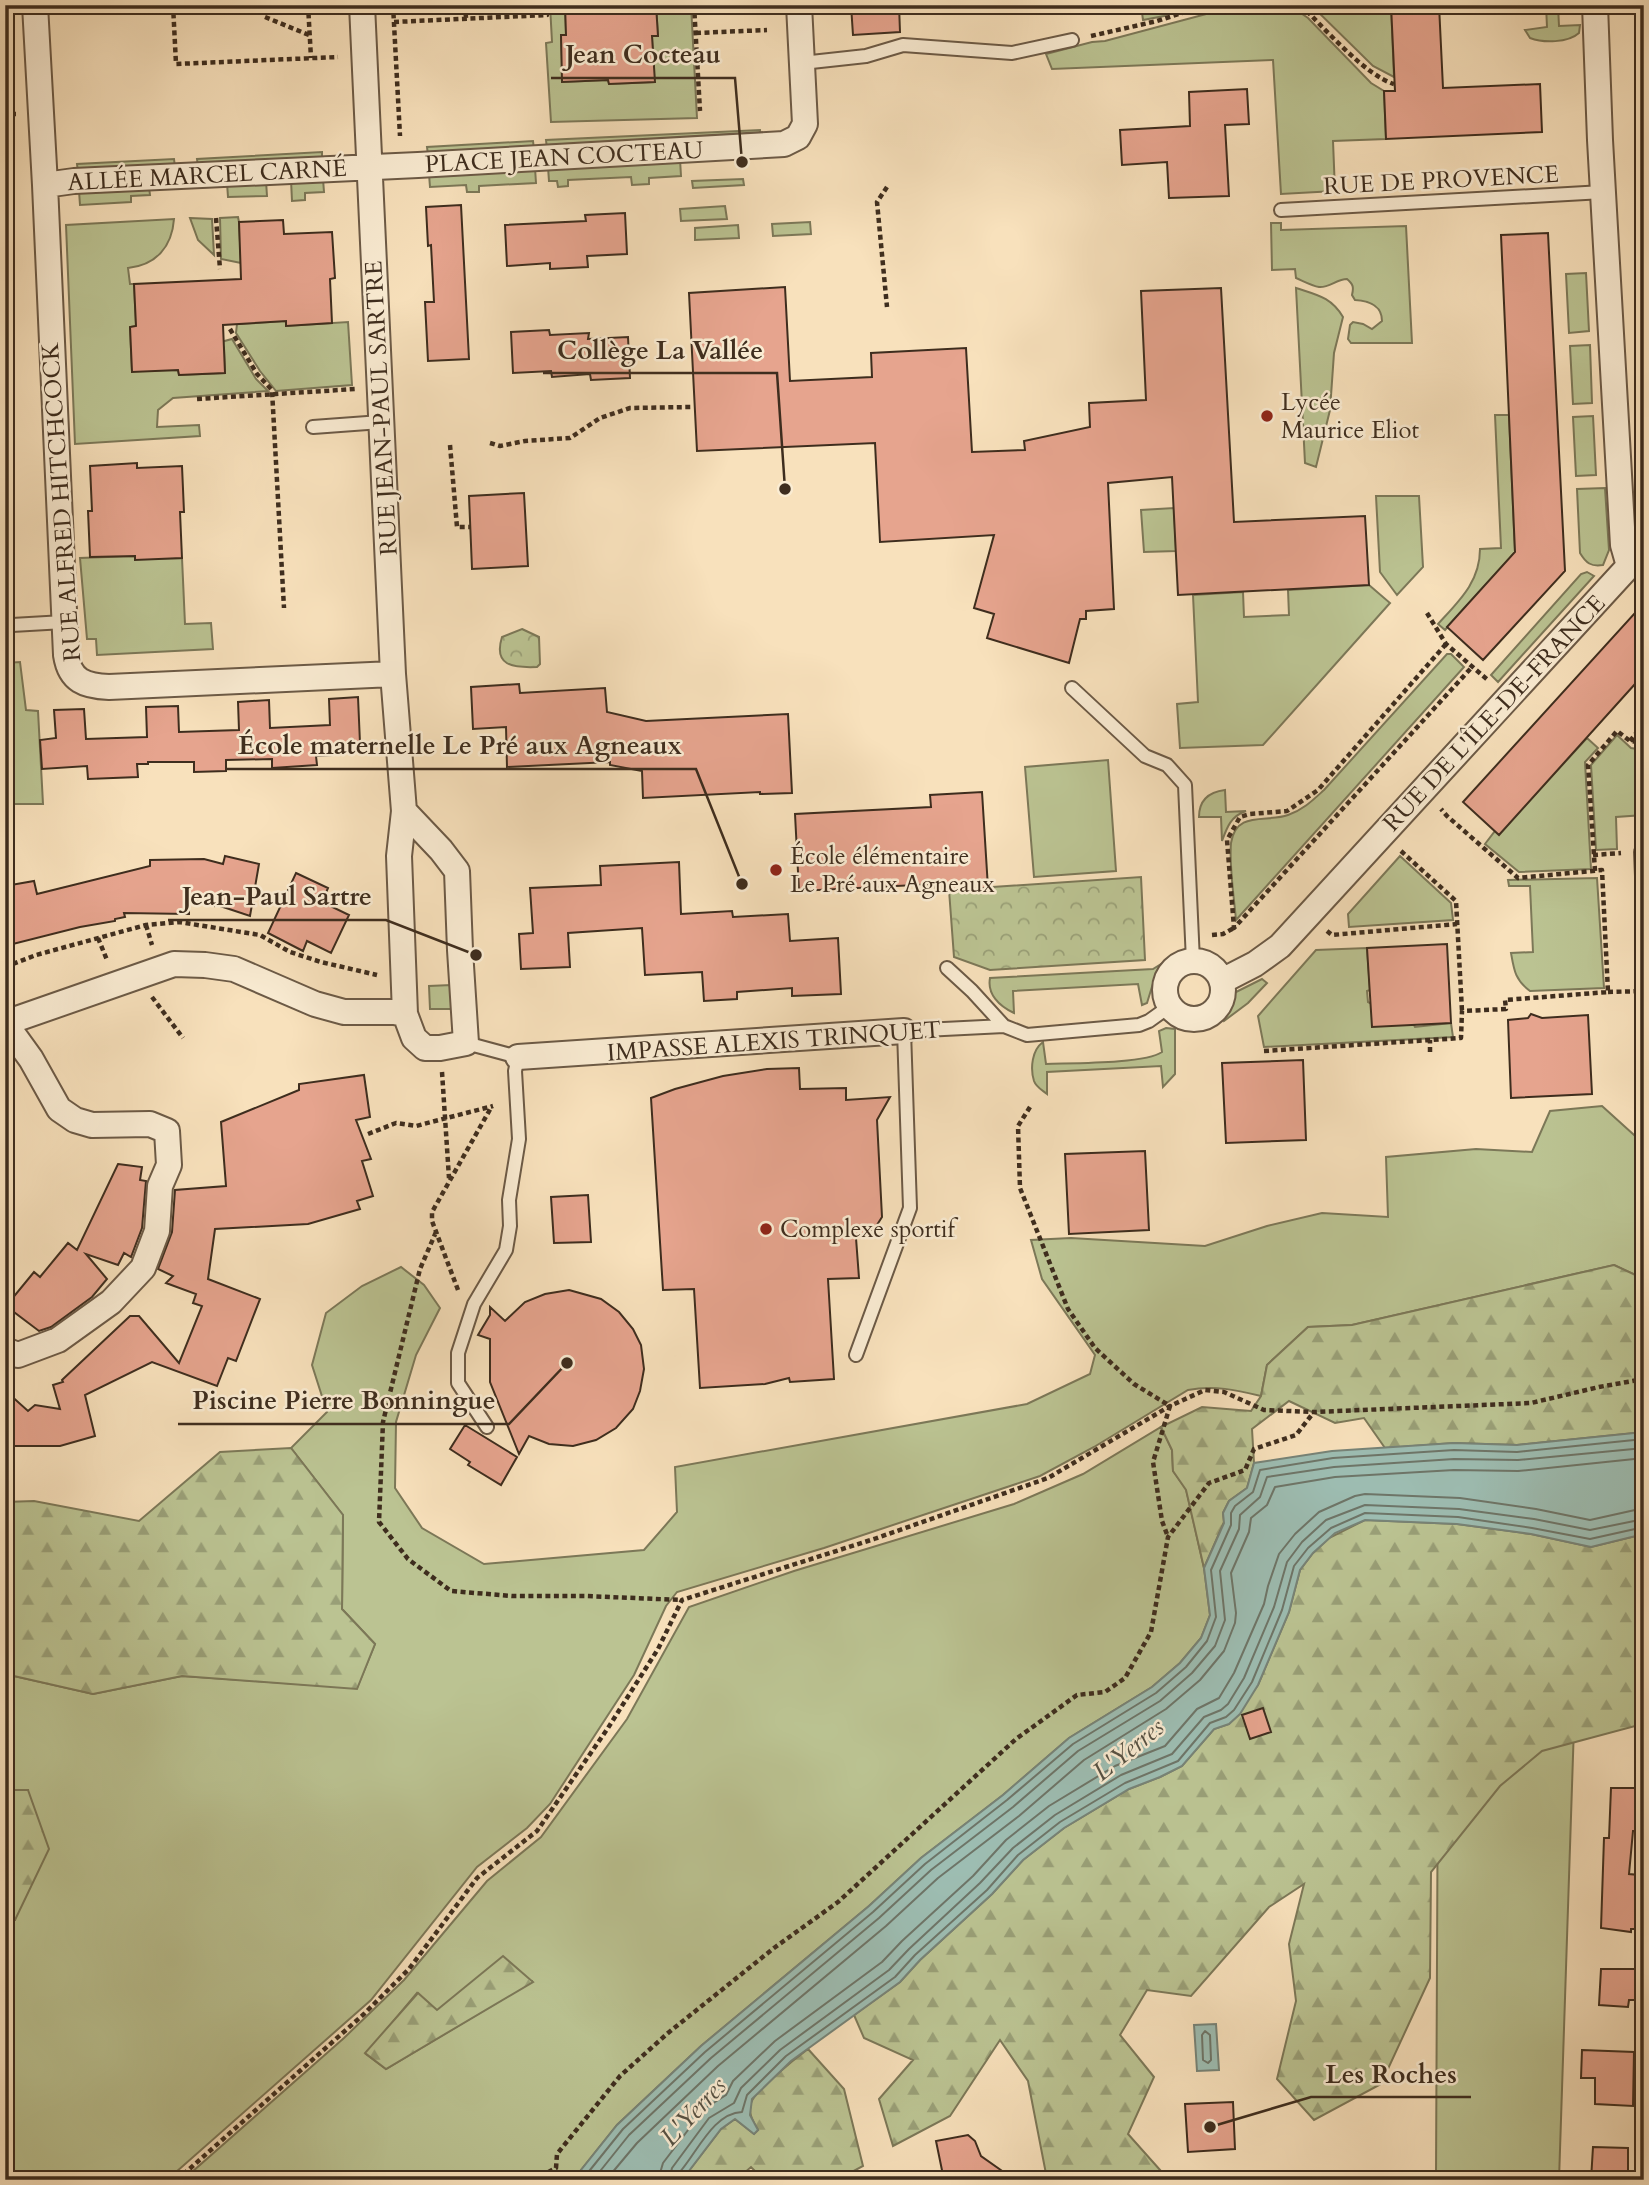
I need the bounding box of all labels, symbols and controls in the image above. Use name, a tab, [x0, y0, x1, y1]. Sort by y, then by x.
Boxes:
callout: Jean Cocteau	[551, 31, 735, 78]
text: Jean Cocteau	[561, 37, 721, 72]
street label: PLACE JEAN COCTEAU	[424, 134, 705, 181]
street label: ALLÉE MARCEL CARNÉ	[66, 152, 348, 199]
street label: RUE DE PROVENCE	[1322, 158, 1560, 203]
street label: RUE JEAN-PAUL SARTRE	[357, 260, 406, 556]
callout: Collège La Vallée	[543, 326, 777, 373]
text: Collège La Vallée	[557, 333, 763, 368]
street label: RUE ALFRED HITCHCOCK	[34, 341, 89, 663]
place label: Lycée Maurice Eliot	[1281, 386, 1420, 447]
marker: Lycée Maurice Eliot	[1259, 408, 1275, 424]
street label: RUE DE L'ÎLE-DE-FRANCE	[1376, 588, 1613, 839]
callout: École maternelle Le Pré aux Agneaux	[225, 722, 696, 769]
text: École maternelle Le Pré aux Agneaux	[238, 728, 682, 763]
place label: École élémentaire Le Pré aux Agneaux	[790, 840, 995, 901]
marker: École élémentaire Le Pré aux Agneaux	[768, 862, 784, 878]
callout: Jean-Paul Sartre	[168, 873, 386, 920]
text: Jean-Paul Sartre	[178, 879, 372, 914]
street label: IMPASSE ALEXIS TRINQUET	[606, 1013, 942, 1070]
place label: Complexe sportif	[780, 1213, 959, 1246]
marker: Complexe sportif	[758, 1221, 774, 1237]
callout: Piscine Pierre Bonningue	[178, 1377, 509, 1424]
text: Piscine Pierre Bonningue	[192, 1383, 496, 1418]
water label: L'Yerres	[1085, 1710, 1172, 1789]
callout: Les Roches	[1311, 2050, 1471, 2097]
text: Les Roches	[1325, 2057, 1457, 2092]
water label: L'Yerres	[652, 2069, 735, 2154]

